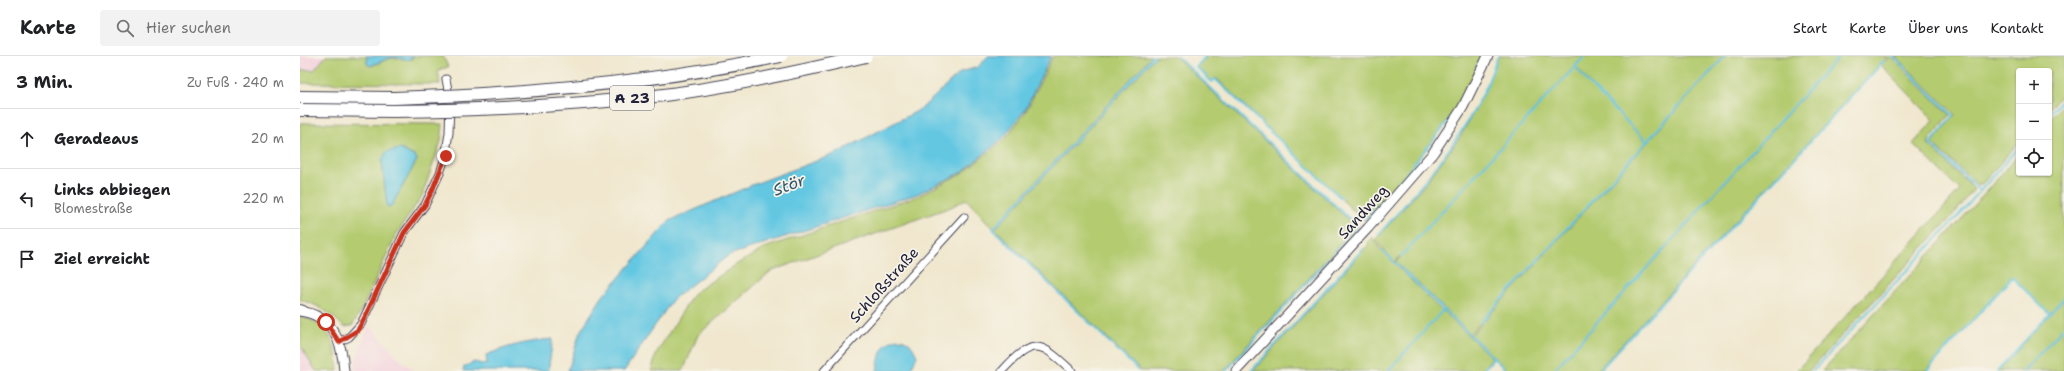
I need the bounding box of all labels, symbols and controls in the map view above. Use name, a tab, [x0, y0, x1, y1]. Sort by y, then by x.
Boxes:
search box	[100, 10, 380, 46]
text: Karte	[20, 15, 76, 40]
icon: search	[114, 17, 136, 39]
text: Hier suchen	[146, 18, 231, 38]
text: Start	[1793, 19, 1827, 37]
text: Karte	[1849, 19, 1886, 37]
text: Über uns	[1908, 19, 1968, 37]
text: Kontakt	[1990, 19, 2044, 37]
map controls	[2016, 68, 2052, 176]
button: +	[2016, 68, 2052, 104]
text: 3 Min.	[16, 71, 73, 93]
text: Zu Fuß · 240 m	[187, 74, 284, 91]
road number: A 23	[610, 86, 654, 110]
button: −	[2016, 104, 2052, 140]
icon: ahead	[16, 128, 38, 150]
text: Geradeaus	[54, 129, 139, 149]
text: 20 m	[251, 130, 284, 147]
button: locate	[2016, 140, 2052, 176]
route end	[437, 147, 455, 165]
water label: Stör	[770, 169, 809, 201]
text: Links abbiegen	[54, 180, 170, 200]
street label: Sandweg	[1333, 181, 1393, 243]
icon: left	[16, 188, 38, 210]
text: 220 m	[242, 190, 284, 207]
text: Blomestraße	[54, 200, 133, 217]
street label: Schloßstraße	[845, 243, 923, 327]
icon: arrive	[16, 248, 38, 270]
text: Ziel erreicht	[54, 249, 150, 269]
route start	[317, 313, 335, 331]

